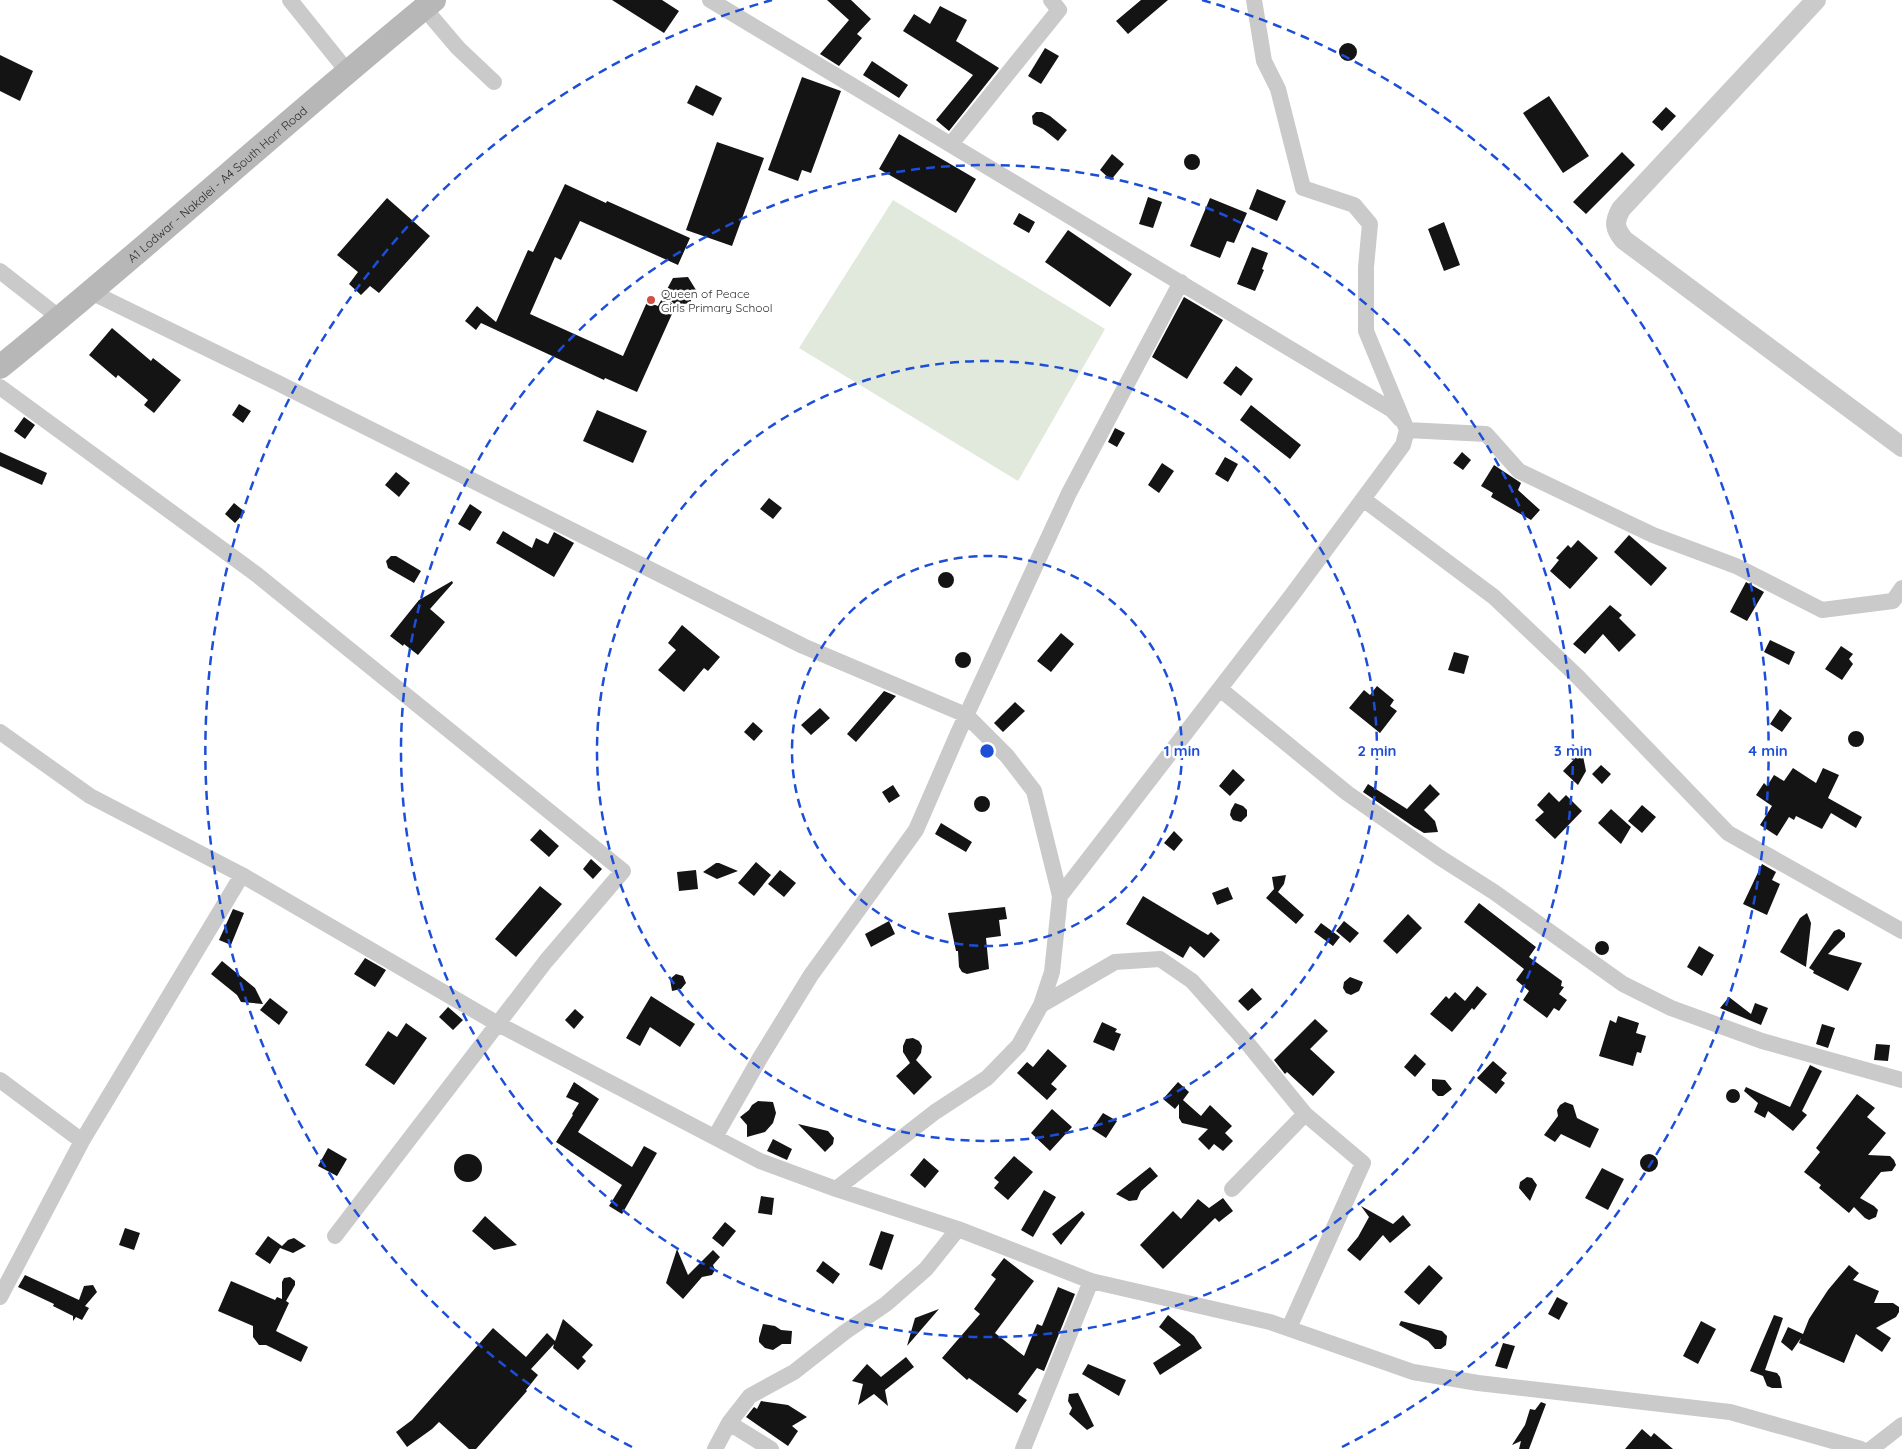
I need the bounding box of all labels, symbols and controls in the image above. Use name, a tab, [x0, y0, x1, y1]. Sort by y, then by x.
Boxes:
street label: A1 Lodwar - Nakalei - A4 South Horr Road	[124, 102, 310, 265]
place label: Queen of Peace Girls Primary School	[661, 286, 773, 315]
marker: Queen of Peace Girls Primary School	[645, 294, 657, 306]
text: 1 min	[1164, 741, 1200, 760]
text: 2 min	[1357, 741, 1397, 760]
text: 3 min	[1554, 741, 1592, 760]
text: 4 min	[1748, 741, 1788, 760]
centre of rings	[978, 742, 996, 760]

